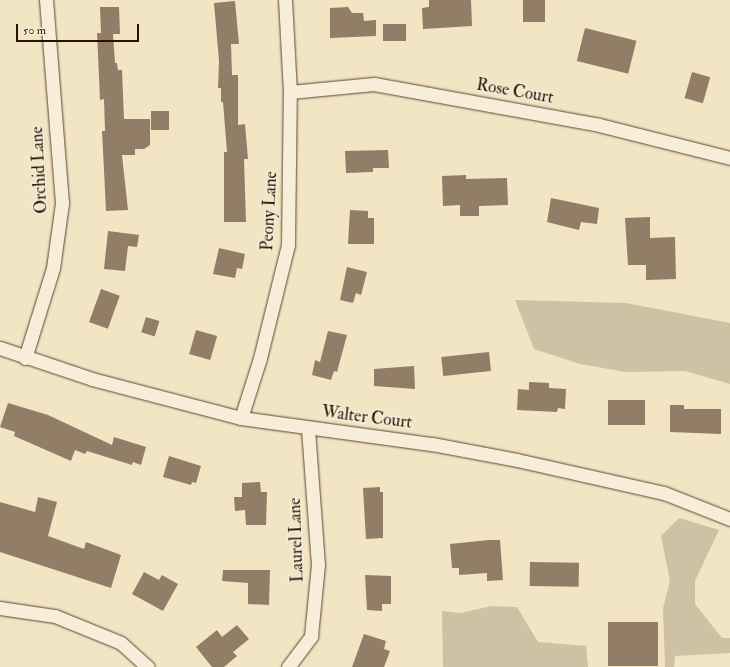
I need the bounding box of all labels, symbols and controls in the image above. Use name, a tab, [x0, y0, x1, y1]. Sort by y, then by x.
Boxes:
scale bar	[18, 16, 141, 42]
text: 50 m	[23, 23, 46, 38]
street label: Rose Court	[475, 74, 555, 108]
street label: Orchid Lane	[27, 126, 51, 214]
street label: Peony Lane	[257, 171, 281, 251]
street label: Walter Court	[321, 401, 413, 433]
street label: Laurel Lane	[284, 497, 308, 583]

